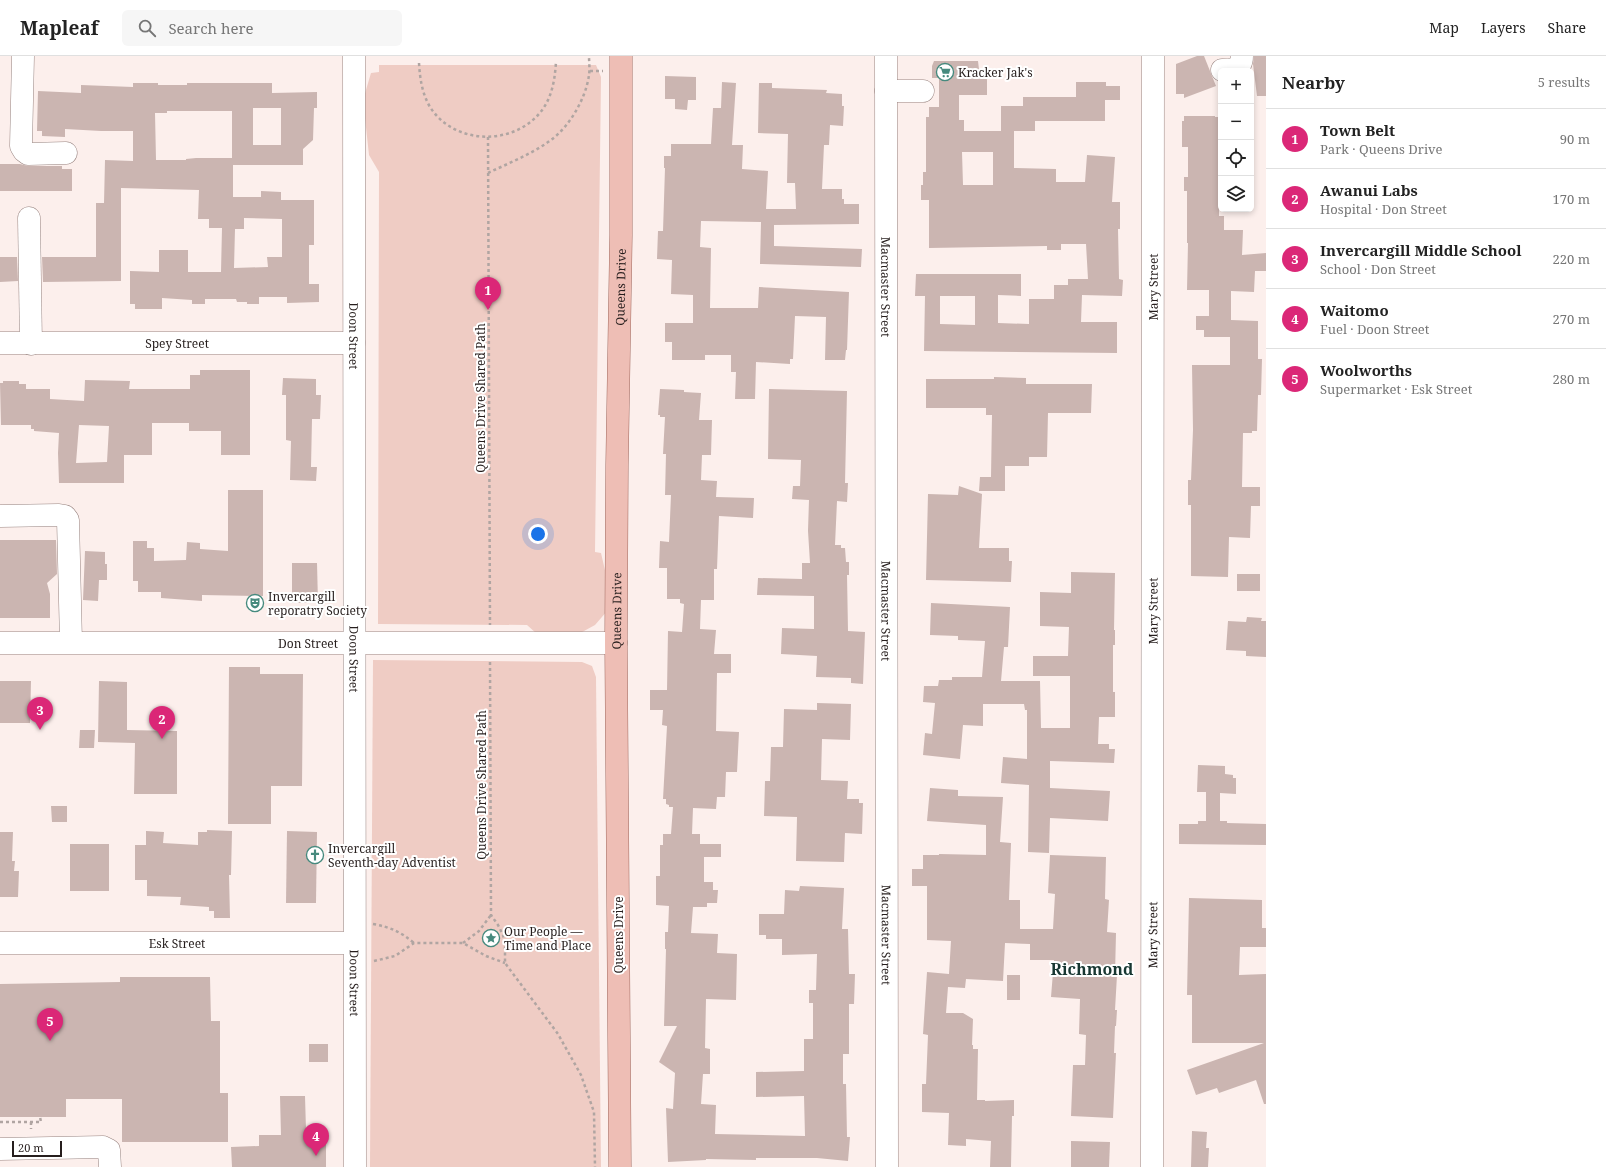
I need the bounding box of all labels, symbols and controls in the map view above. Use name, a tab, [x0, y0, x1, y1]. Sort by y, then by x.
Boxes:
search box	[122, 10, 402, 46]
text: Mapleaf	[20, 15, 98, 41]
icon: search	[136, 17, 158, 39]
text: Search here	[168, 18, 254, 38]
text: Map	[1429, 18, 1459, 37]
text: Layers	[1481, 18, 1526, 37]
text: Share	[1548, 18, 1586, 37]
supermarket icon: Kracker Jak's	[935, 62, 955, 82]
place label: Kracker Jak's	[958, 64, 1033, 81]
map controls	[1218, 68, 1254, 212]
button: +	[1218, 68, 1254, 104]
text: Nearby	[1282, 71, 1345, 94]
text: 5 results	[1538, 73, 1590, 91]
button: −	[1218, 104, 1254, 140]
text: Town Belt	[1320, 120, 1395, 140]
text: 1	[1291, 130, 1299, 148]
text: 90 m	[1560, 130, 1590, 148]
button: locate	[1218, 140, 1254, 176]
text: Park · Queens Drive	[1320, 140, 1443, 158]
button: layers	[1218, 176, 1254, 212]
text: Awanui Labs	[1320, 180, 1418, 200]
text: 2	[1291, 190, 1299, 208]
text: 170 m	[1553, 190, 1590, 208]
text: Hospital · Don Street	[1320, 200, 1447, 218]
street label: Macmaster Street	[878, 237, 895, 337]
text: Invercargill Middle School	[1320, 240, 1522, 260]
street label: Queens Drive	[611, 248, 629, 326]
text: 3	[1291, 250, 1299, 268]
text: 220 m	[1553, 250, 1590, 268]
street label: Mary Street	[1144, 253, 1161, 321]
text: School · Don Street	[1320, 260, 1436, 278]
pin: 1	[475, 277, 501, 310]
text: Waitomo	[1320, 300, 1389, 320]
street label: Doon Street	[346, 303, 363, 369]
text: 4	[1291, 310, 1299, 328]
text: 270 m	[1553, 310, 1590, 328]
text: Fuel · Doon Street	[1320, 320, 1429, 338]
street label: Queens Drive Shared Path	[472, 323, 489, 473]
street label: Spey Street	[145, 335, 209, 352]
text: Woolworths	[1320, 360, 1412, 380]
text: 5	[1291, 370, 1299, 388]
text: 280 m	[1553, 370, 1590, 388]
text: Supermarket · Esk Street	[1320, 380, 1472, 398]
your location	[528, 524, 548, 544]
street label: Macmaster Street	[878, 561, 895, 661]
street label: Queens Drive	[607, 572, 625, 650]
street label: Mary Street	[1144, 577, 1161, 645]
place label: Invercargill reporatry Society	[268, 588, 367, 619]
theatre icon: Invercargill reporatry Society	[245, 593, 265, 613]
street label: Doon Street	[346, 625, 363, 692]
street label: Don Street	[278, 635, 338, 652]
pin: 3	[27, 697, 53, 730]
pin: 2	[149, 706, 175, 739]
street label: Queens Drive Shared Path	[473, 710, 490, 860]
place label: Invercargill Seventh-day Adventist	[328, 840, 456, 871]
church icon: Invercargill Seventh-day Adventist	[305, 845, 325, 865]
street label: Macmaster Street	[878, 885, 895, 985]
street label: Queens Drive	[610, 896, 627, 974]
street label: Mary Street	[1144, 901, 1161, 969]
place label: Our People — Time and Place	[504, 923, 591, 954]
place icon: Our People — Time and Place	[481, 928, 501, 948]
street label: Esk Street	[149, 935, 205, 952]
street label: Doon Street	[346, 949, 363, 1016]
district label: Richmond	[1051, 958, 1134, 980]
pin: 5	[37, 1008, 63, 1041]
pin: 4	[303, 1123, 329, 1156]
scale bar	[12, 1139, 62, 1158]
text: 20 m	[18, 1140, 44, 1155]

